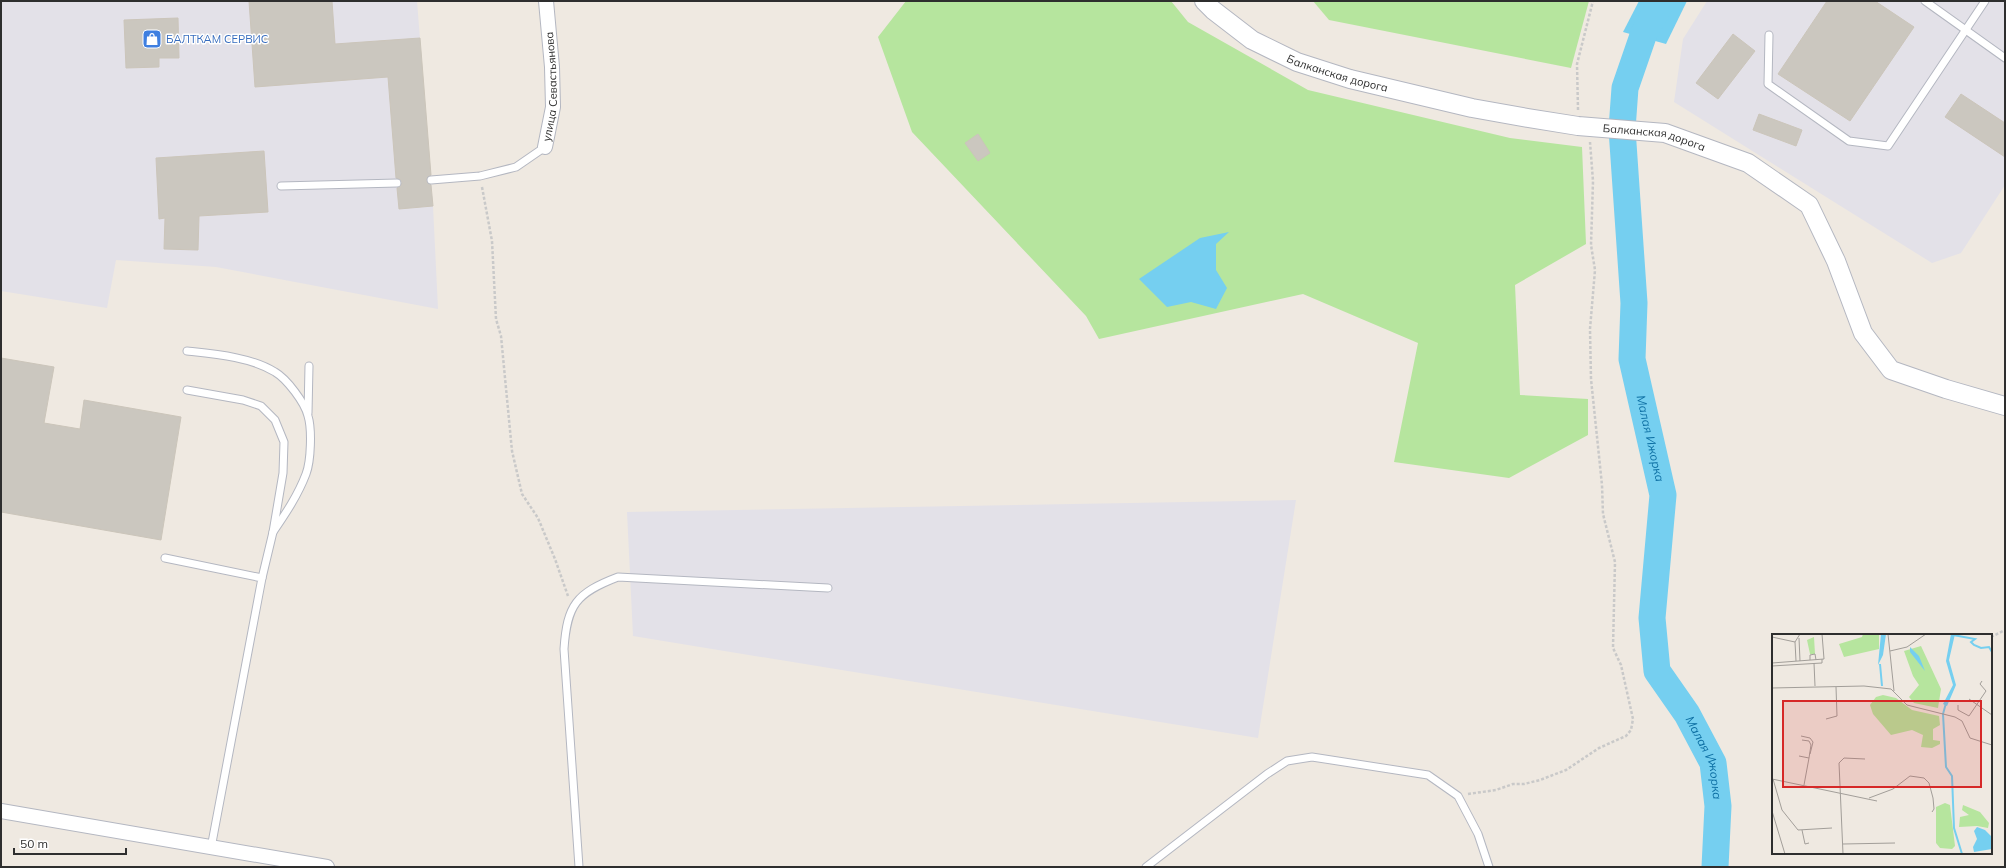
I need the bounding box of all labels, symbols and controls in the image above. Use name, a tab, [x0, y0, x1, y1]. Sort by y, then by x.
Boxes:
shop icon: БАЛТКАМ СЕРВИС	[141, 28, 163, 50]
street label: улица Севастьянова	[539, 31, 560, 142]
place label: БАЛТКАМ СЕРВИС	[166, 32, 268, 46]
street label: Балканская дорога	[1285, 51, 1389, 95]
street label: Балканская дорога	[1602, 121, 1707, 154]
water label: Малая Ижорка	[1633, 394, 1668, 483]
inset map	[1772, 634, 1992, 854]
water label: Малая Ижорка	[1683, 713, 1725, 800]
scale bar	[14, 830, 126, 856]
text: 50 m	[20, 836, 48, 851]

